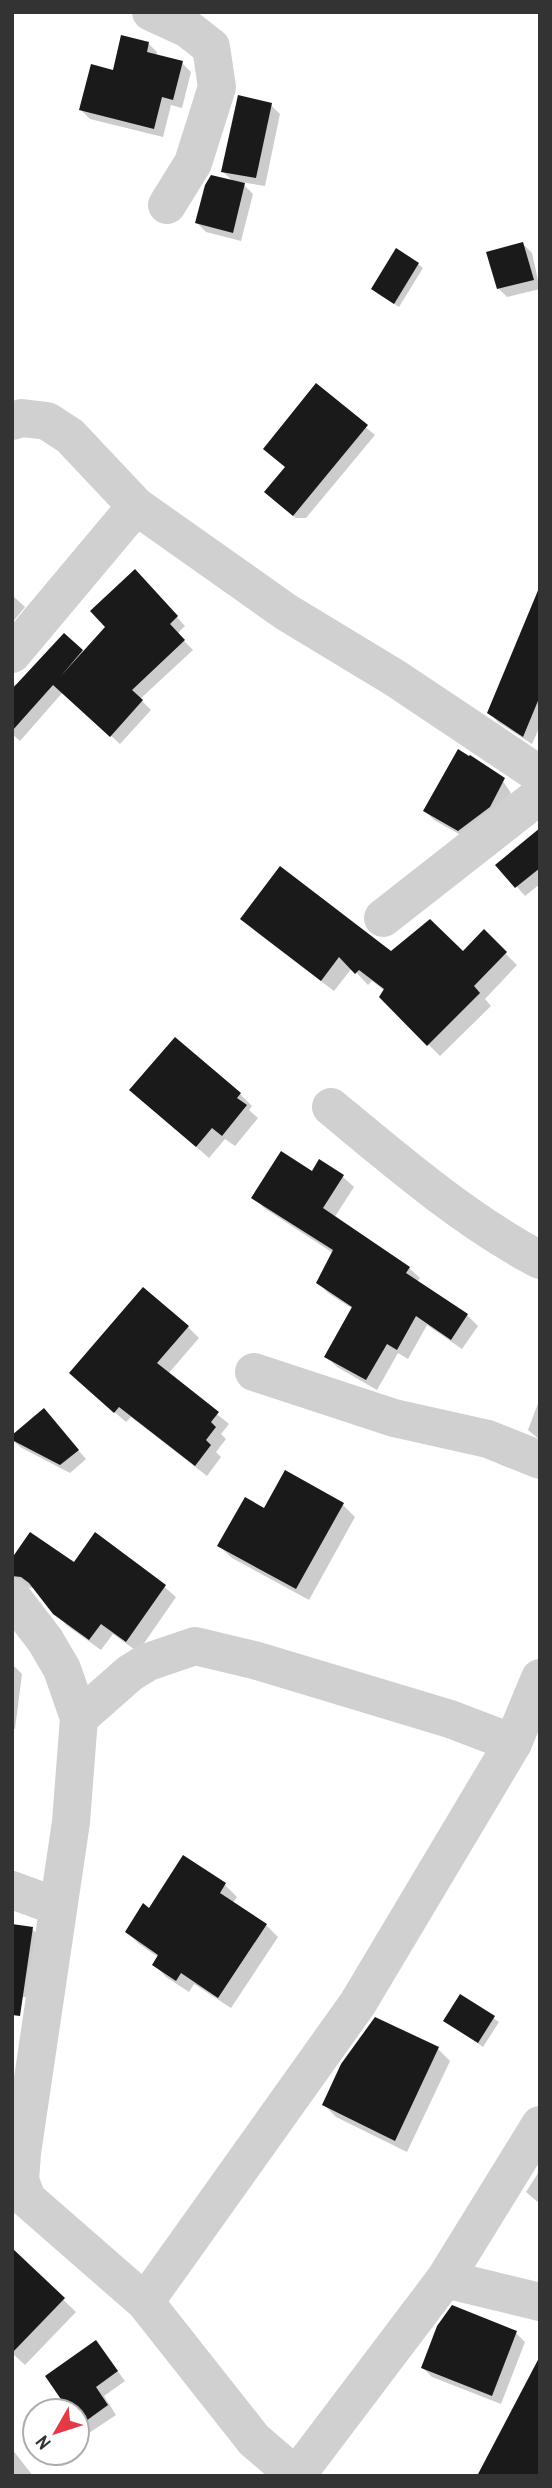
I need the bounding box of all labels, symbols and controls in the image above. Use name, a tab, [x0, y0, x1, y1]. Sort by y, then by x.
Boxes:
north arrow	[21, 2397, 91, 2467]
text: N	[29, 2430, 56, 2455]

